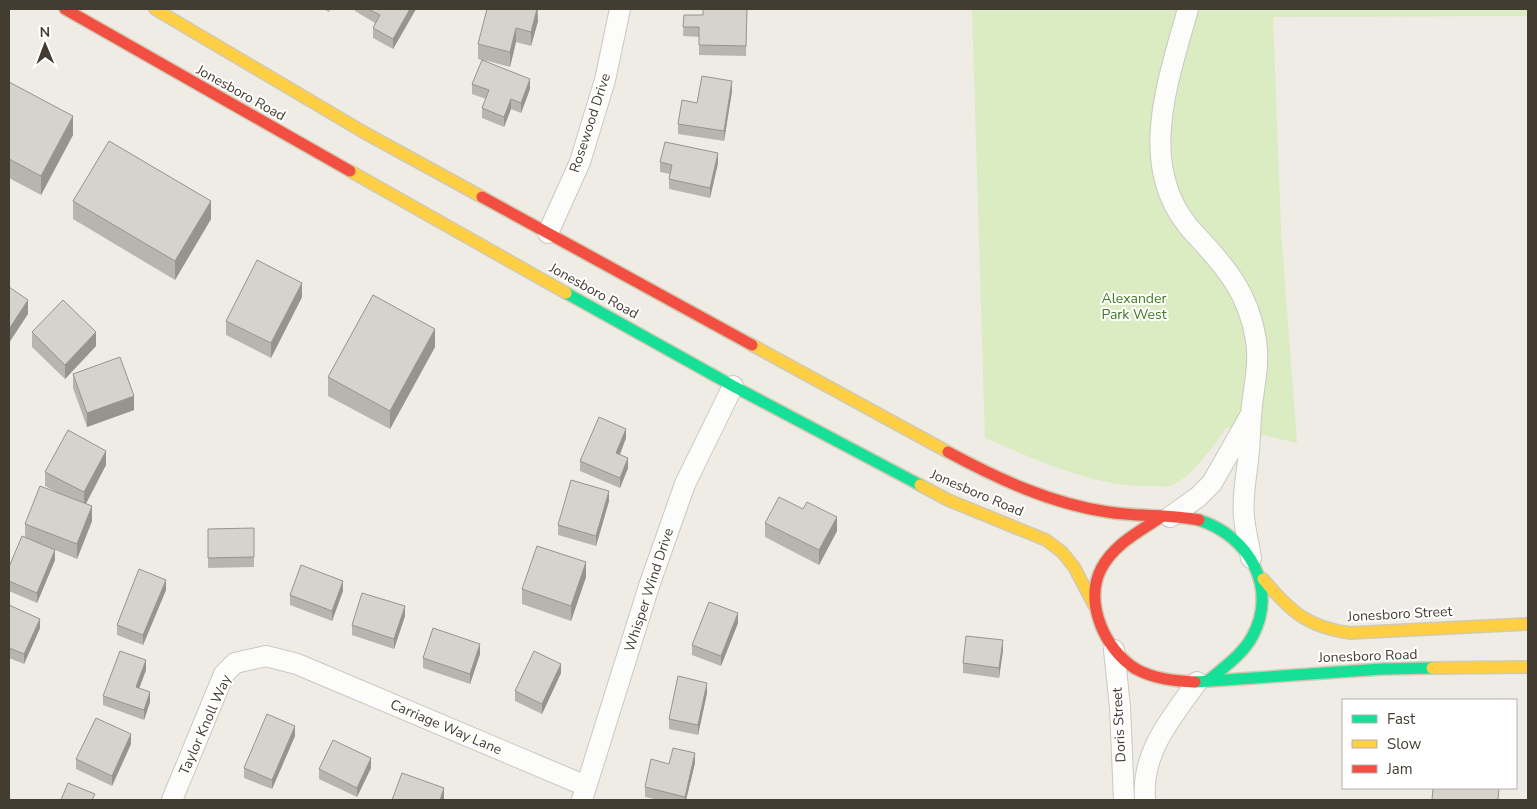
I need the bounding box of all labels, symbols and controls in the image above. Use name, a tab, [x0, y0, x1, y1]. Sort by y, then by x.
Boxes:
north arrow	[20, 20, 70, 70]
text: N	[39, 23, 50, 42]
street label: Jonesboro Road	[192, 60, 289, 125]
street label: Rosewood Drive	[565, 71, 615, 175]
street label: Jonesboro Road	[545, 258, 642, 323]
park label: Alexander Park West	[1101, 289, 1167, 324]
street label: Jonesboro Road	[927, 464, 1026, 521]
street label: Whisper Wind Drive	[620, 526, 678, 654]
street label: Jonesboro Street	[1346, 602, 1453, 626]
street label: Jonesboro Road	[1317, 645, 1418, 667]
street label: Taylor Knoll Way	[174, 671, 236, 778]
street label: Doris Street	[1108, 687, 1130, 763]
street label: Carriage Way Lane	[387, 695, 505, 759]
legend	[1342, 699, 1517, 789]
text: Fast	[1387, 709, 1416, 729]
text: Slow	[1387, 734, 1422, 754]
text: Jam	[1386, 759, 1413, 779]

